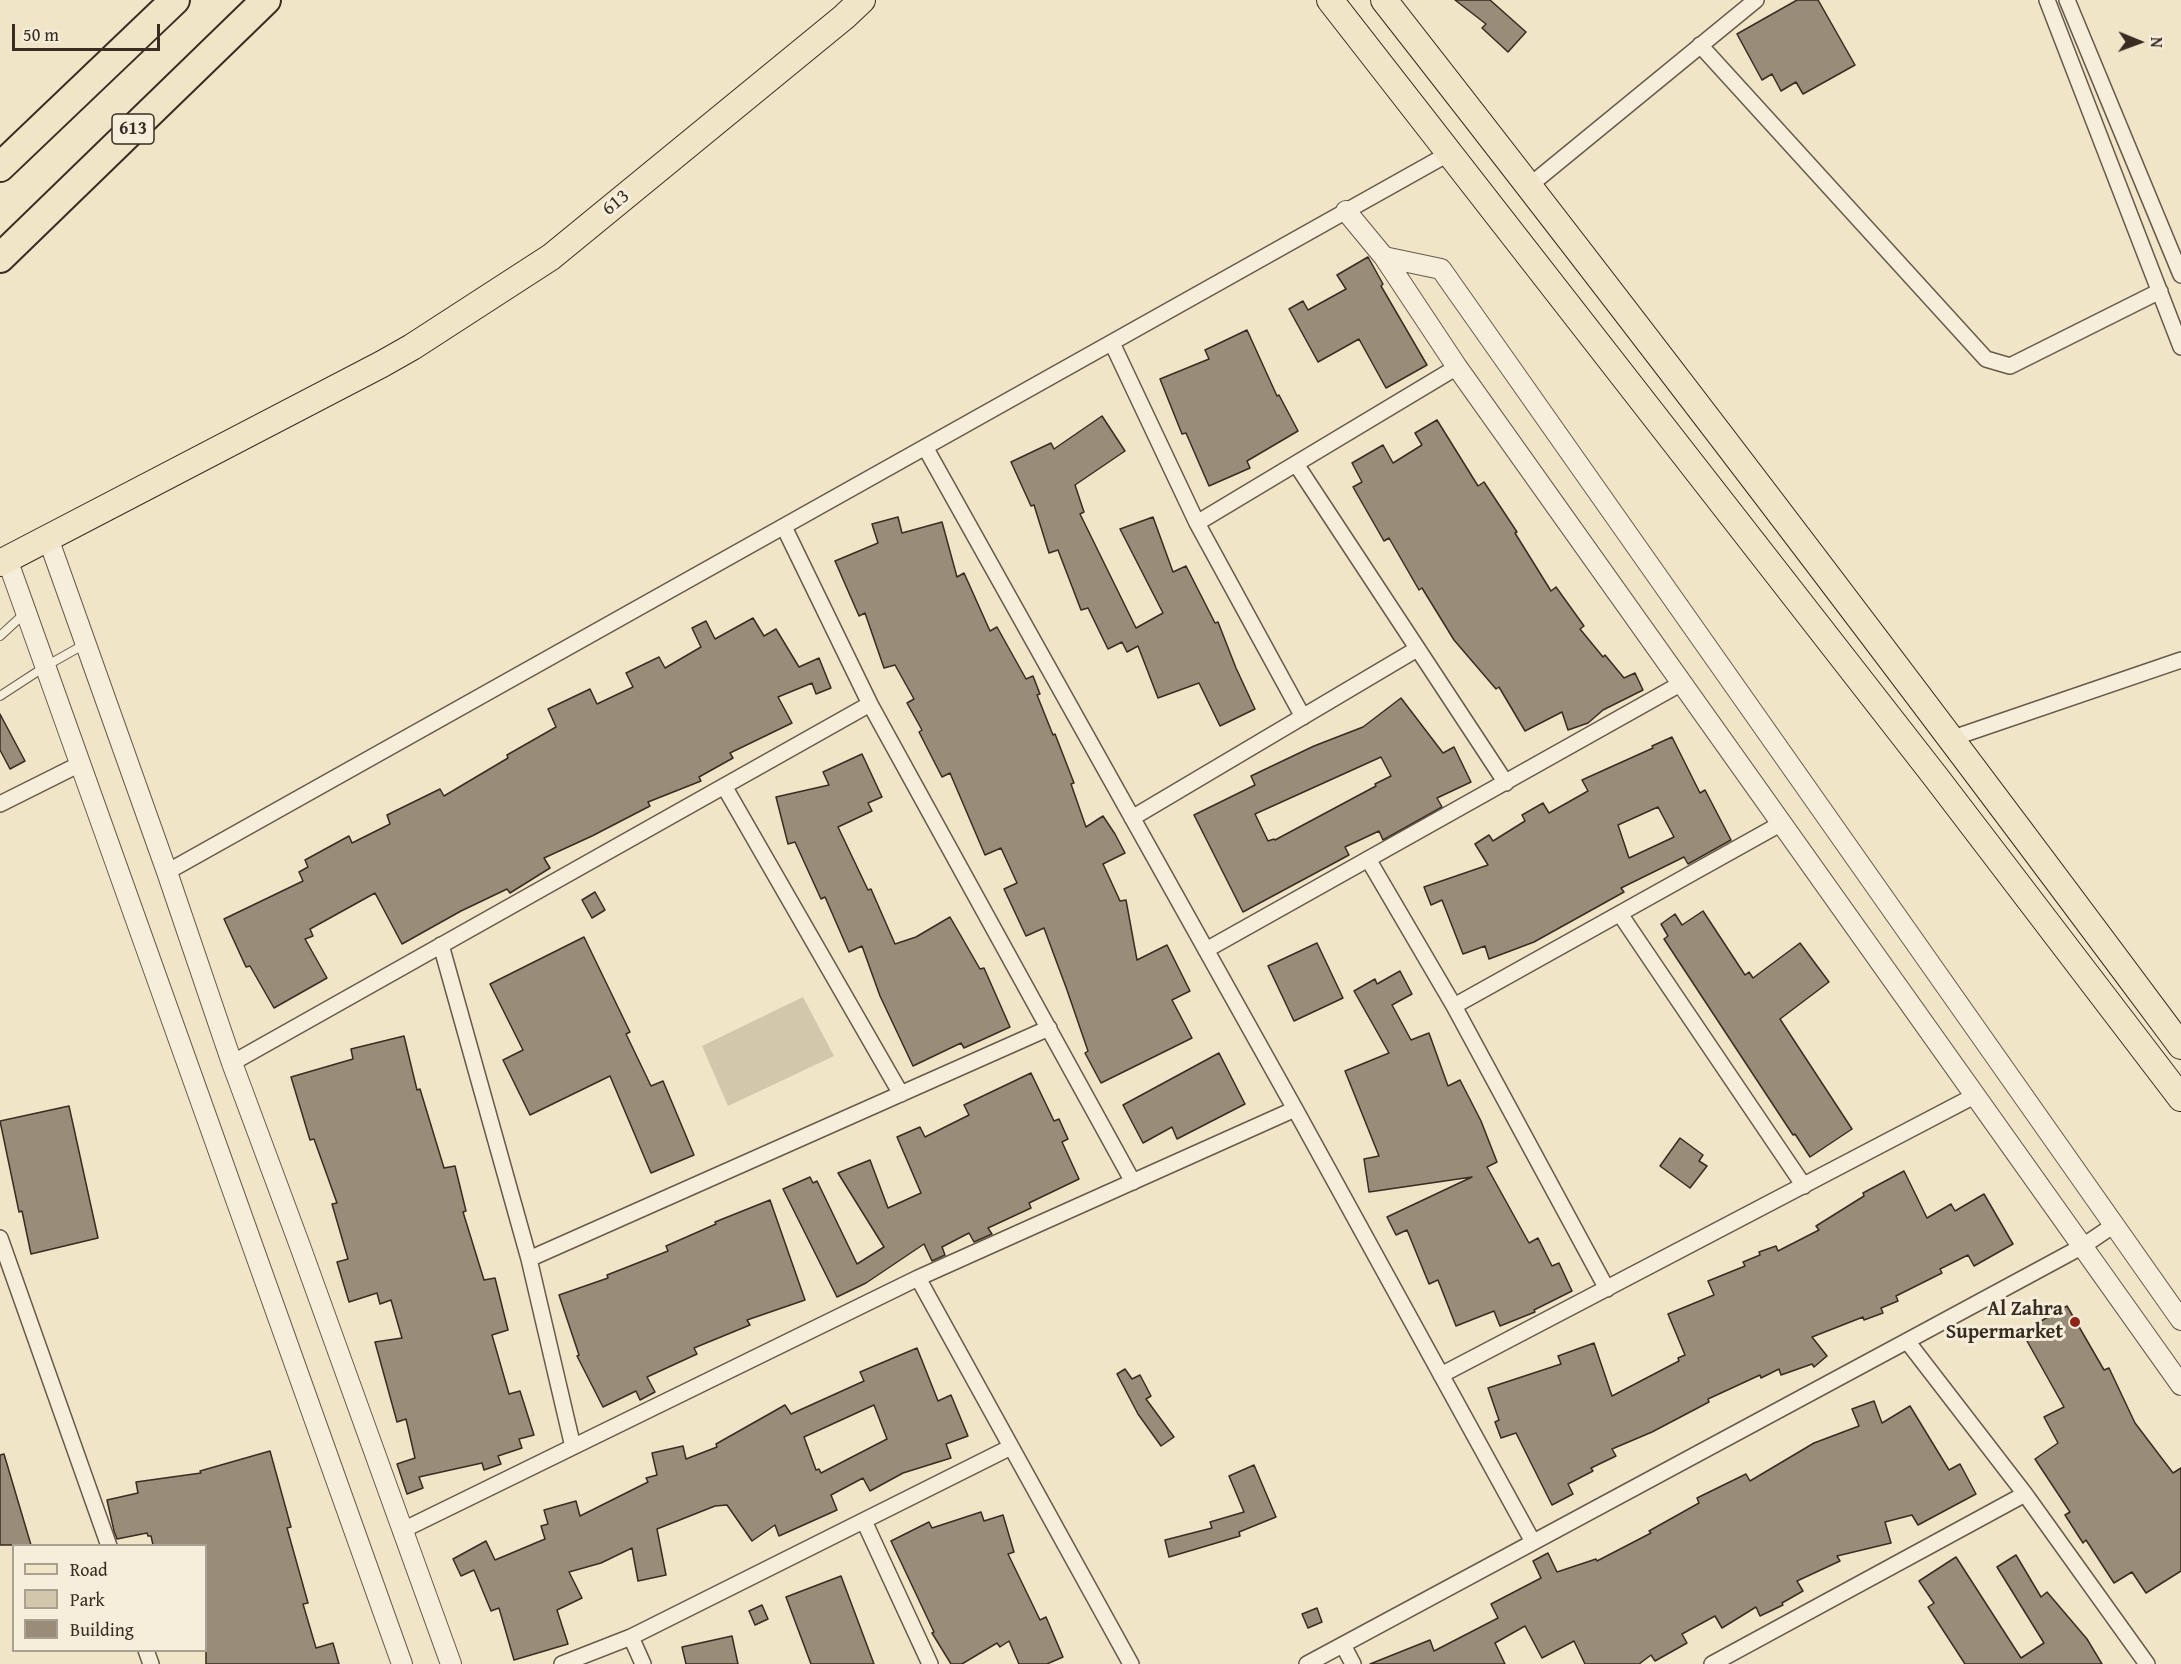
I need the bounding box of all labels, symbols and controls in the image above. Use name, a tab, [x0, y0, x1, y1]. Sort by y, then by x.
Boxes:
scale bar	[15, 12, 164, 50]
north arrow	[2109, 12, 2169, 72]
text: 50 m	[23, 21, 59, 48]
text: N	[2145, 37, 2169, 48]
road number: 613	[112, 114, 154, 144]
street label: 613	[597, 185, 635, 221]
place label: Al Zahra Supermarket	[1946, 1298, 2063, 1345]
marker: Al Zahra Supermarket	[2068, 1315, 2082, 1329]
legend	[12, 1544, 207, 1652]
text: Road	[70, 1556, 108, 1583]
text: Park	[70, 1586, 105, 1613]
text: Building	[70, 1616, 134, 1643]

